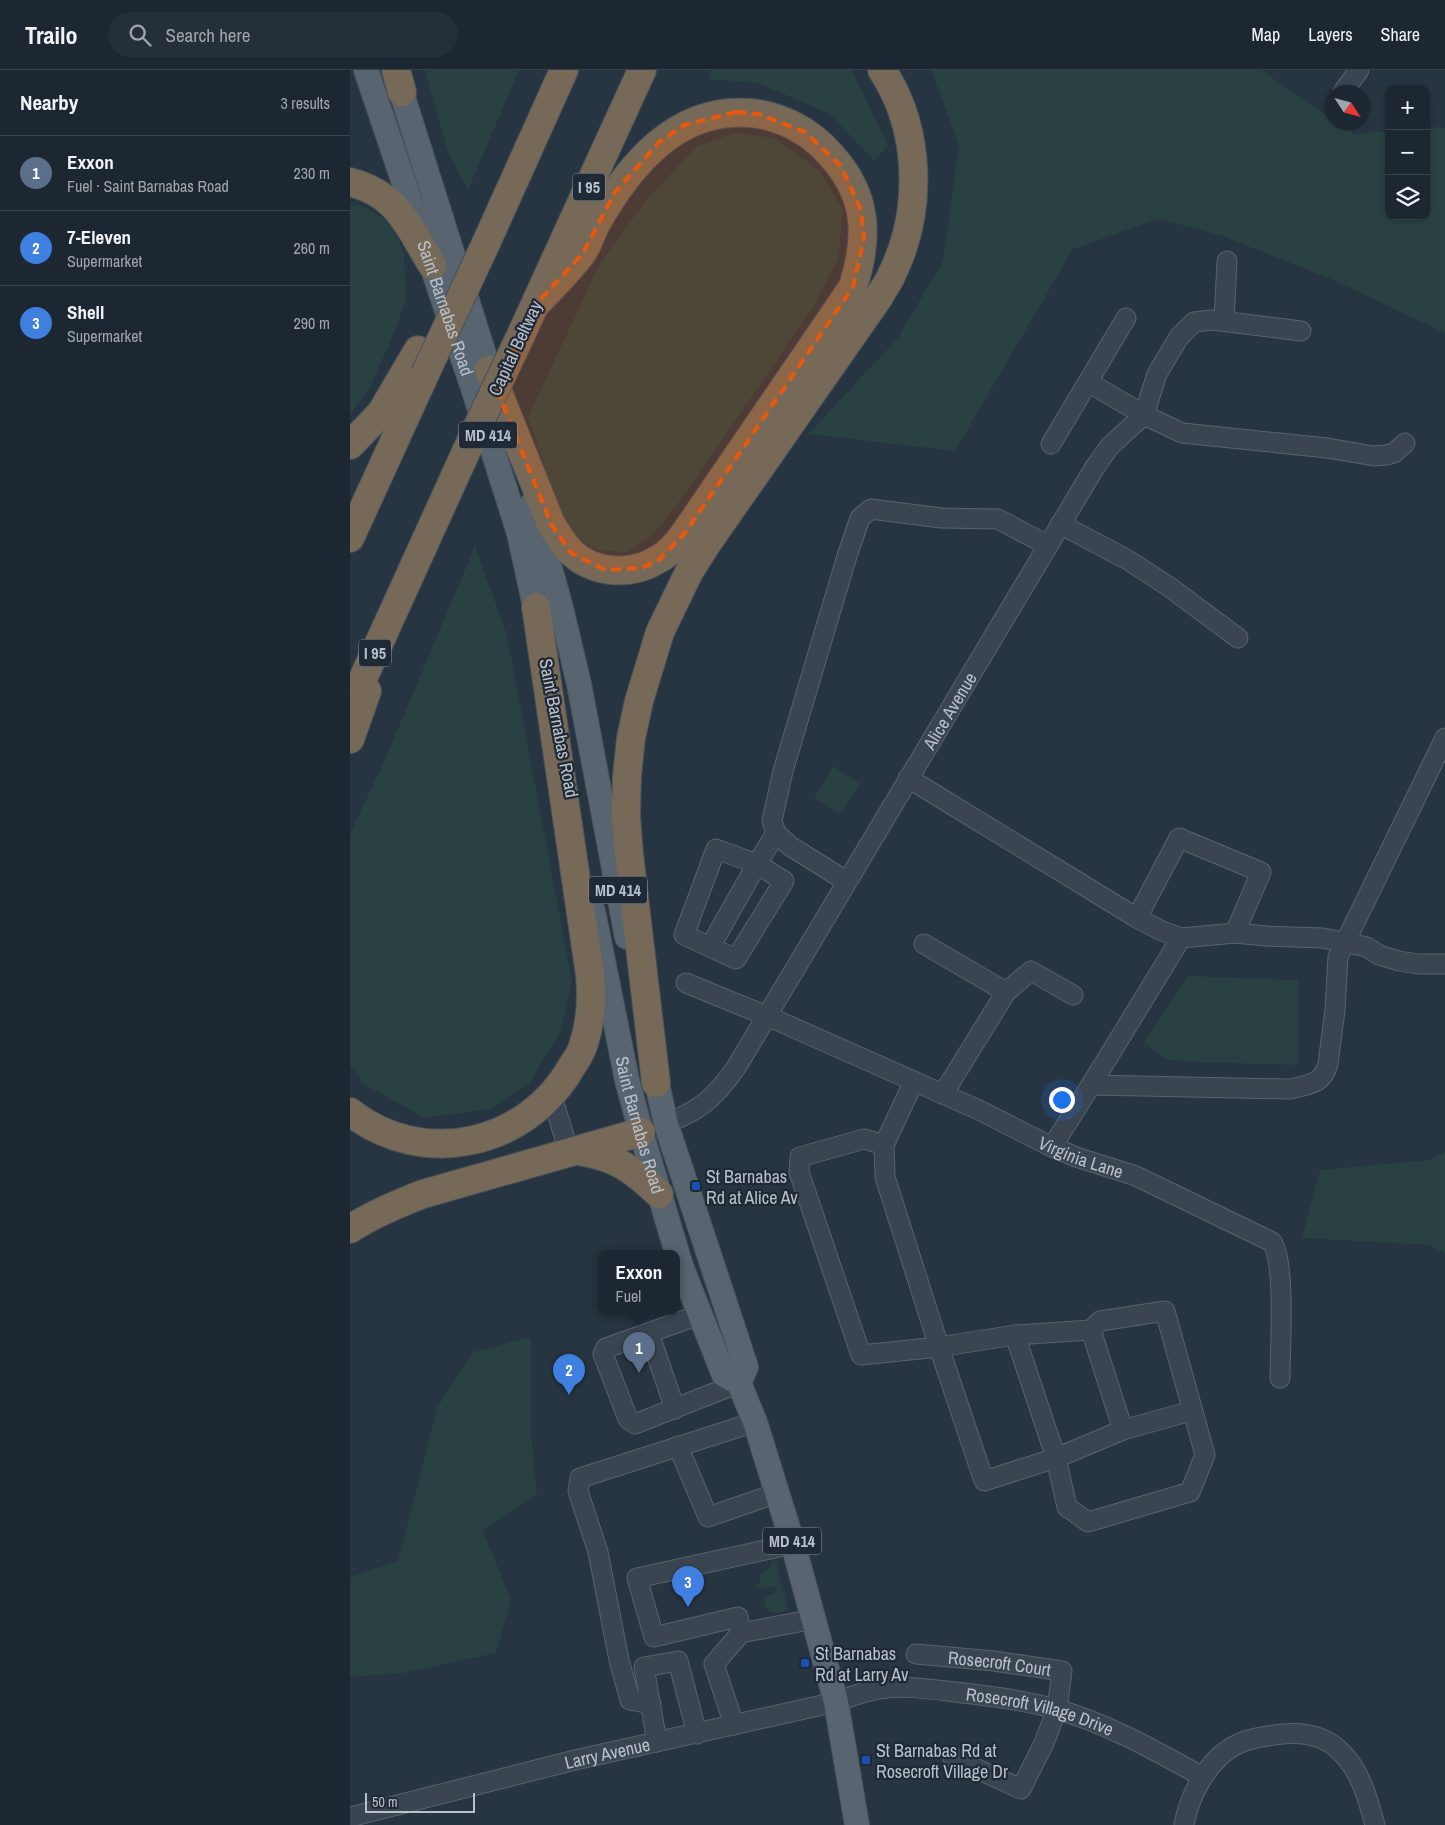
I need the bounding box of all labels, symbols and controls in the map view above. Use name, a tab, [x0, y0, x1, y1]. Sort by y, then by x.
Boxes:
search box	[108, 12, 458, 57]
text: Trailo	[25, 19, 78, 51]
icon: search	[126, 21, 154, 49]
text: Search here	[166, 22, 250, 48]
text: Map	[1252, 22, 1280, 47]
text: Layers	[1308, 22, 1353, 47]
text: Share	[1381, 22, 1420, 47]
north arrow	[1325, 85, 1370, 130]
map controls	[1385, 85, 1430, 220]
button: +	[1385, 85, 1430, 130]
text: Nearby	[20, 88, 78, 117]
text: 3 results	[280, 92, 330, 114]
button: −	[1385, 130, 1430, 175]
text: Exxon	[67, 149, 114, 175]
text: 1	[32, 162, 40, 184]
text: 230 m	[294, 162, 330, 184]
road number: I 95	[573, 174, 605, 200]
text: Fuel · Saint Barnabas Road	[67, 175, 229, 197]
button: layers	[1385, 175, 1430, 220]
text: 7-Eleven	[67, 224, 131, 250]
text: 2	[32, 237, 40, 259]
text: 260 m	[294, 237, 330, 259]
street label: Saint Barnabas Road	[412, 237, 480, 379]
text: Supermarket	[67, 250, 142, 272]
street label: Capital Beltway	[482, 296, 548, 400]
text: Shell	[67, 299, 104, 325]
text: 3	[32, 312, 40, 334]
text: 290 m	[294, 312, 330, 334]
text: Supermarket	[67, 325, 142, 347]
road number: MD 414	[459, 422, 517, 448]
road number: I 95	[359, 640, 391, 666]
street label: Saint Barnabas Road	[533, 656, 585, 800]
street label: Alice Avenue	[916, 667, 982, 755]
road number: MD 414	[589, 876, 647, 904]
street label: Saint Barnabas Road	[610, 1054, 671, 1196]
your location	[1049, 1087, 1075, 1113]
street label: Virginia Lane	[1034, 1130, 1127, 1184]
place label: St Barnabas Rd at Alice Av	[706, 1164, 798, 1210]
marker: St Barnabas Rd at Alice Av	[690, 1180, 702, 1192]
popup	[598, 1250, 680, 1315]
text: Exxon	[616, 1259, 662, 1285]
text: Fuel	[616, 1285, 641, 1307]
pin: 1	[623, 1332, 655, 1373]
pin: 2	[553, 1354, 585, 1395]
road number: MD 414	[763, 1528, 821, 1554]
pin: 3	[672, 1566, 704, 1607]
place label: St Barnabas Rd at Larry Av	[815, 1641, 909, 1687]
street label: Rosecroft Court	[947, 1644, 1053, 1682]
marker: St Barnabas Rd at Larry Av	[799, 1657, 811, 1669]
street label: Rosecroft Village Drive	[965, 1681, 1118, 1741]
street label: Larry Avenue	[562, 1731, 652, 1775]
place label: St Barnabas Rd at Rosecroft Village Dr	[876, 1738, 1008, 1784]
marker: St Barnabas Rd at Rosecroft Village Dr	[860, 1754, 872, 1766]
scale bar	[365, 1790, 475, 1813]
text: 50 m	[372, 1793, 398, 1811]

